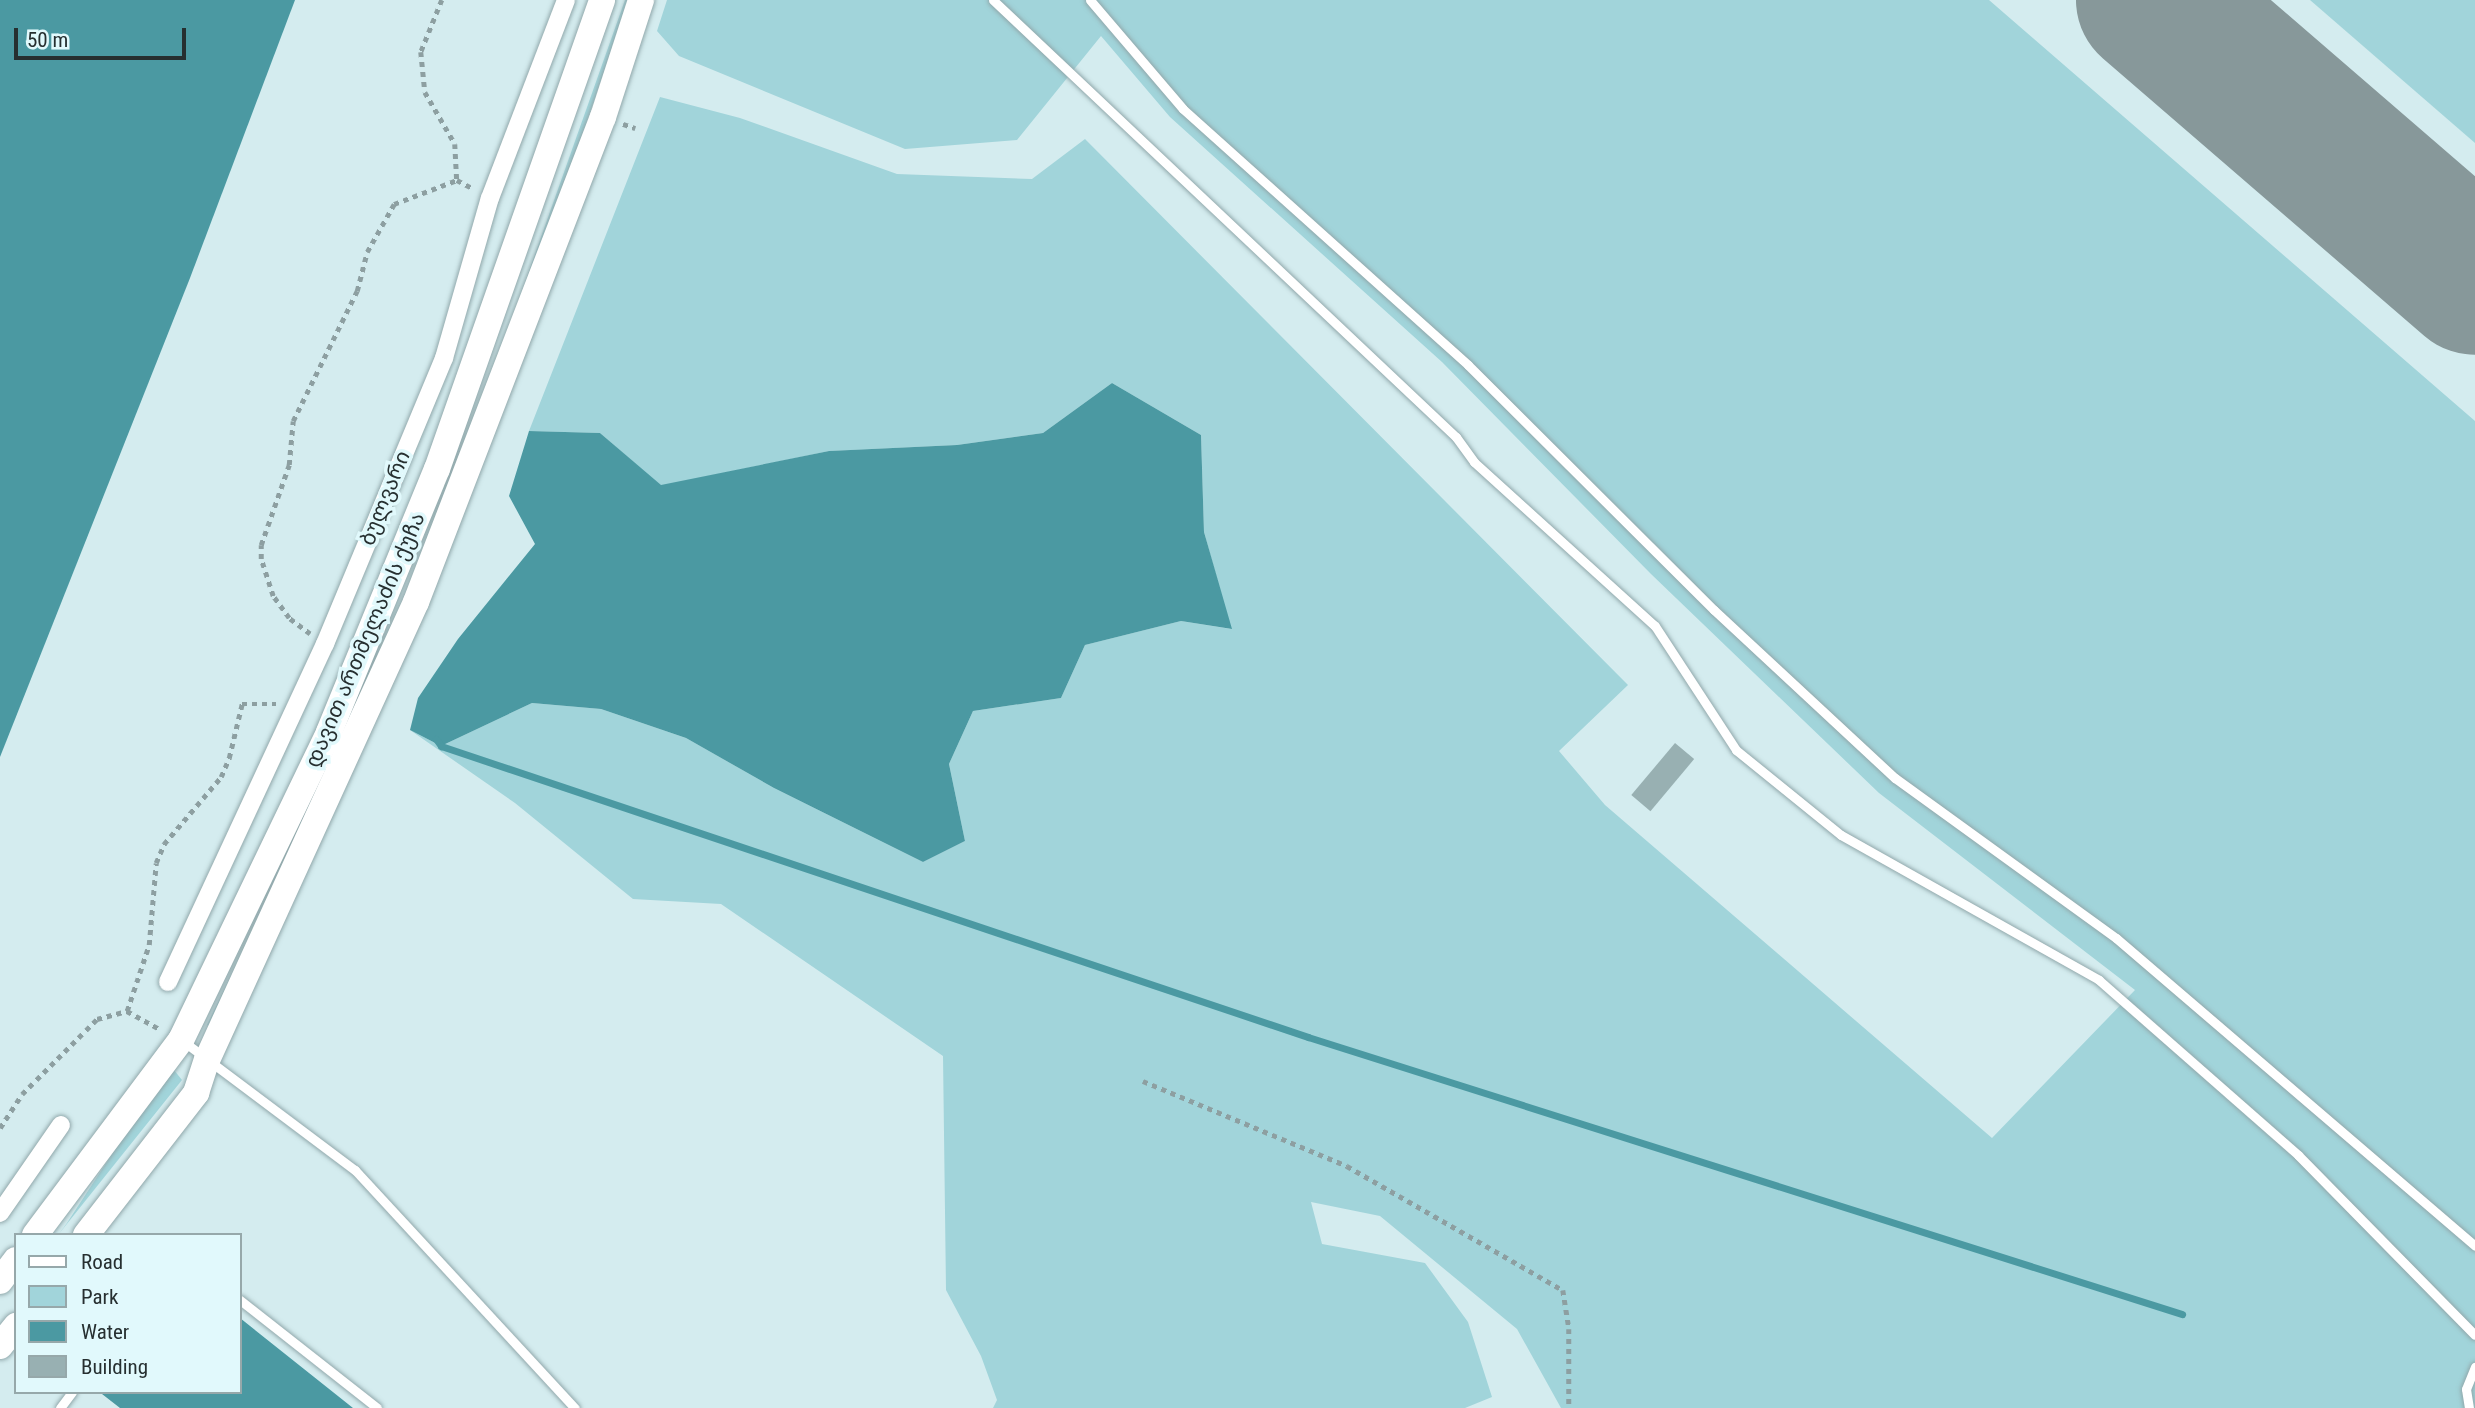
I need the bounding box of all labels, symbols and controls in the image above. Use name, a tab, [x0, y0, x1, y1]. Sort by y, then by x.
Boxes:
scale bar	[18, 14, 189, 58]
text: 50 m	[27, 28, 68, 52]
street label: ბულვარი	[355, 447, 415, 549]
street label: დავით ართმელაძის ქუჩა	[300, 509, 430, 771]
legend	[14, 1233, 242, 1394]
text: Road	[81, 1250, 123, 1274]
text: Park	[81, 1285, 118, 1309]
text: Water	[81, 1320, 129, 1344]
text: Building	[81, 1355, 148, 1379]

